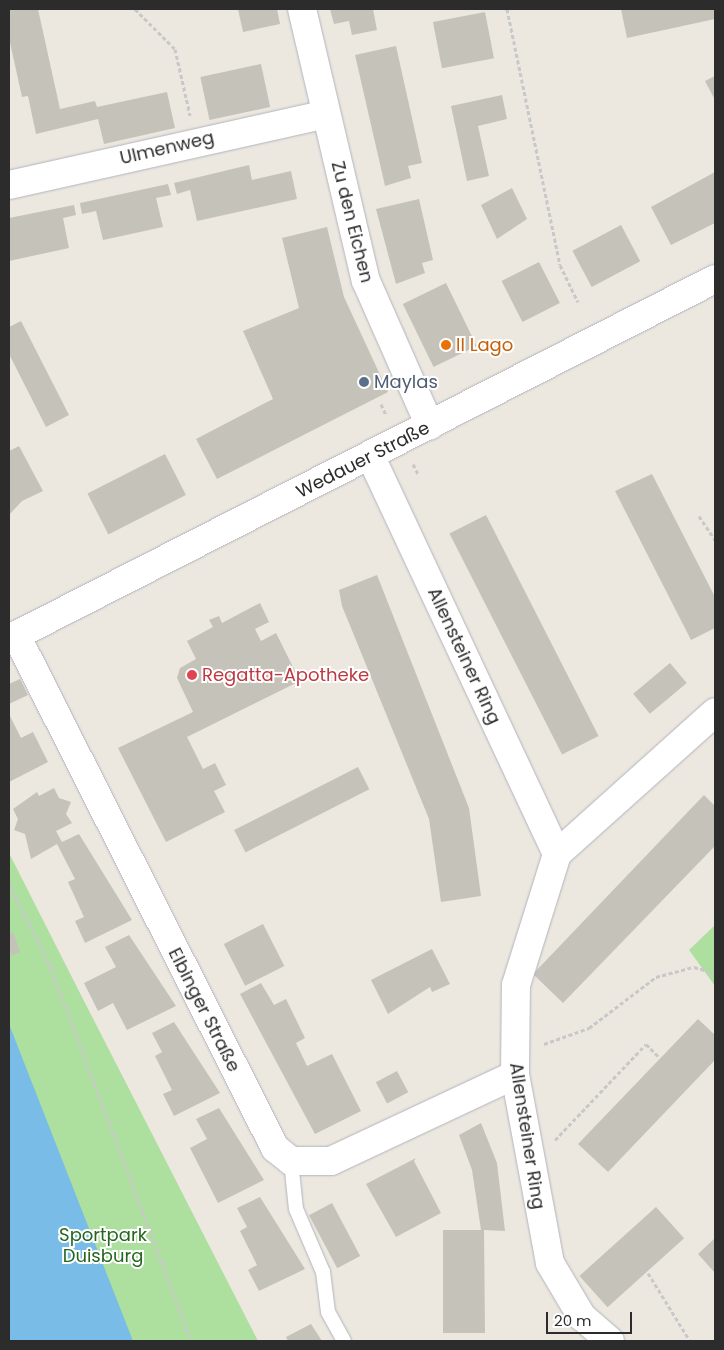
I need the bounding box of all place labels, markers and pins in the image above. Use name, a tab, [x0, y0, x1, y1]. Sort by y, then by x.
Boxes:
place label: Il Lago	[456, 334, 513, 356]
marker: Il Lago	[440, 339, 452, 351]
place label: Maylas	[374, 371, 438, 393]
marker: Maylas	[358, 376, 370, 388]
place label: Regatta-Apotheke	[202, 664, 369, 686]
marker: Regatta-Apotheke	[186, 669, 198, 681]

